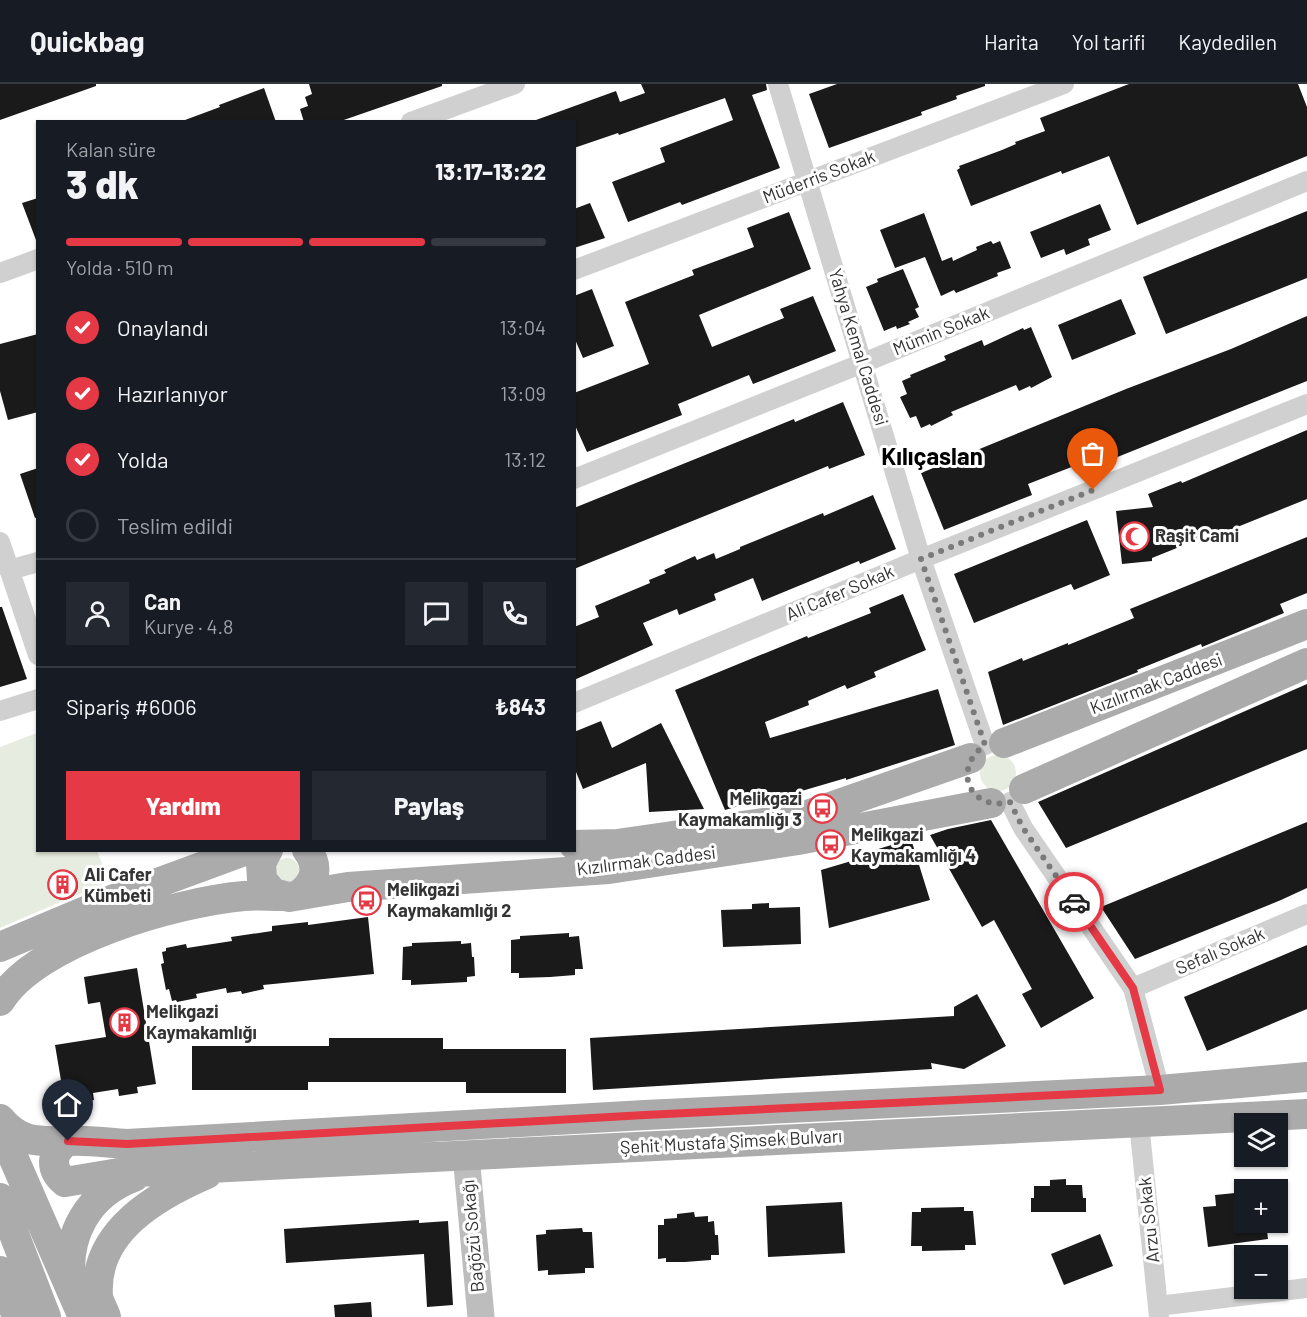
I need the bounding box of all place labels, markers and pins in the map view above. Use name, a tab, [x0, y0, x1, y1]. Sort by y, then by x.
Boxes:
pin	[1067, 428, 1118, 490]
mosque icon: Raşit Cami	[1118, 520, 1150, 552]
place label: Raşit Cami	[1155, 524, 1239, 546]
place label: Melikgazi Kaymakamlığı 3	[678, 787, 802, 830]
bus stop icon: Melikgazi Kaymakamlığı 3	[807, 793, 839, 825]
place label: Melikgazi Kaymakamlığı 4	[851, 823, 976, 866]
bus stop icon: Melikgazi Kaymakamlığı 4	[814, 829, 846, 861]
place label: Ali Cafer Kümbeti	[84, 863, 152, 906]
building icon: Ali Cafer Kümbeti	[47, 869, 79, 901]
place label: Melikgazi Kaymakamlığı 2	[387, 878, 511, 921]
bus stop icon: Melikgazi Kaymakamlığı 2	[350, 884, 382, 916]
place label: Melikgazi Kaymakamlığı	[146, 1000, 257, 1043]
building icon: Melikgazi Kaymakamlığı	[109, 1006, 141, 1038]
pin	[42, 1079, 93, 1141]

